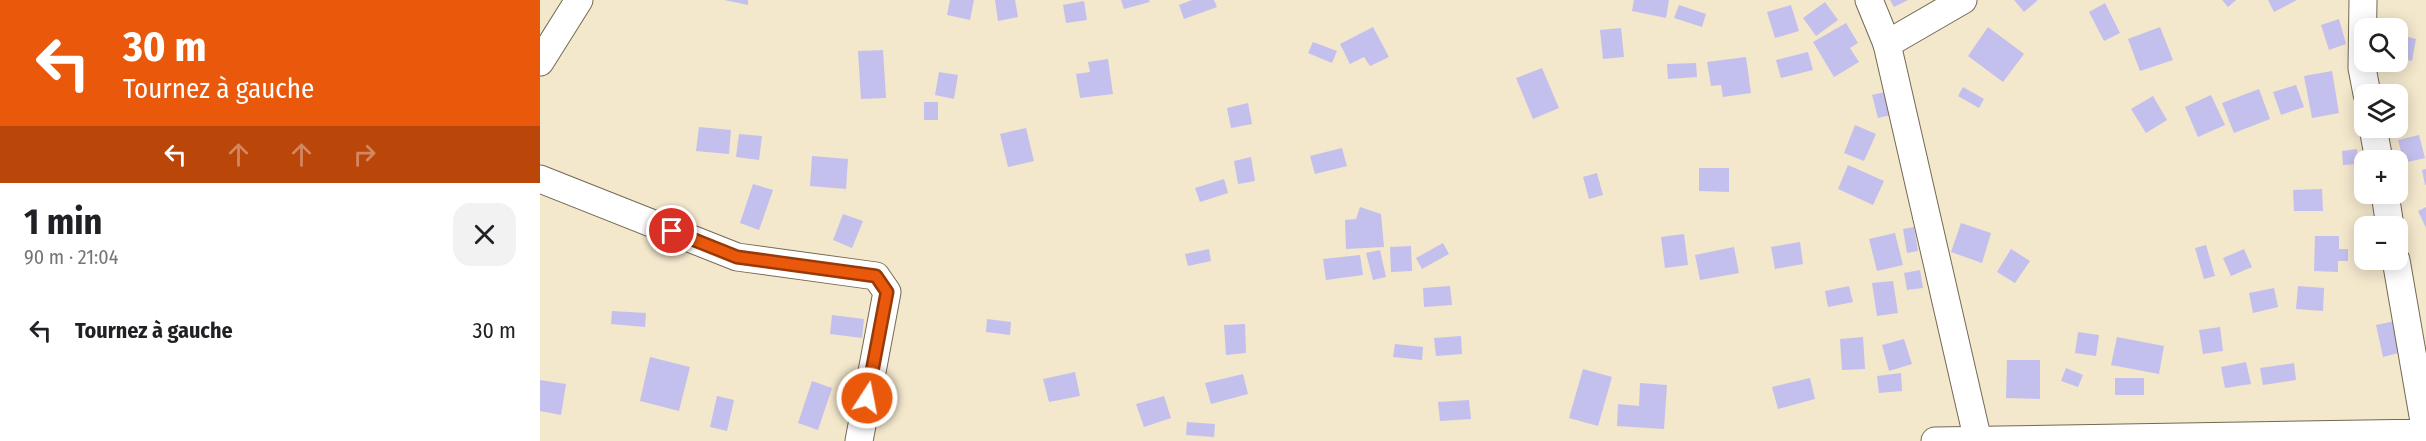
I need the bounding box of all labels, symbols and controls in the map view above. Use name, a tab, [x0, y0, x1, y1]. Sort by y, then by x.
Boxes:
map controls	[2354, 18, 2408, 270]
button: search	[2354, 18, 2408, 72]
text: 30 m	[123, 22, 207, 72]
icon: left	[24, 24, 102, 102]
text: Tournez à gauche	[123, 73, 314, 105]
button: layers	[2354, 84, 2408, 138]
icon: left	[159, 138, 192, 171]
icon: ahead	[222, 138, 255, 171]
icon: ahead	[285, 138, 318, 171]
icon: right	[348, 138, 381, 171]
button: +	[2354, 150, 2408, 204]
text: 1 min	[24, 200, 102, 244]
button: close	[453, 203, 516, 266]
pin	[646, 205, 697, 256]
icon: arrive	[655, 214, 688, 247]
button: −	[2354, 216, 2408, 270]
text: 90 m · 21:04	[24, 245, 118, 269]
icon: left	[24, 314, 57, 347]
text: Tournez à gauche	[75, 317, 233, 344]
text: 30 m	[473, 317, 516, 344]
position arrow	[835, 366, 899, 430]

